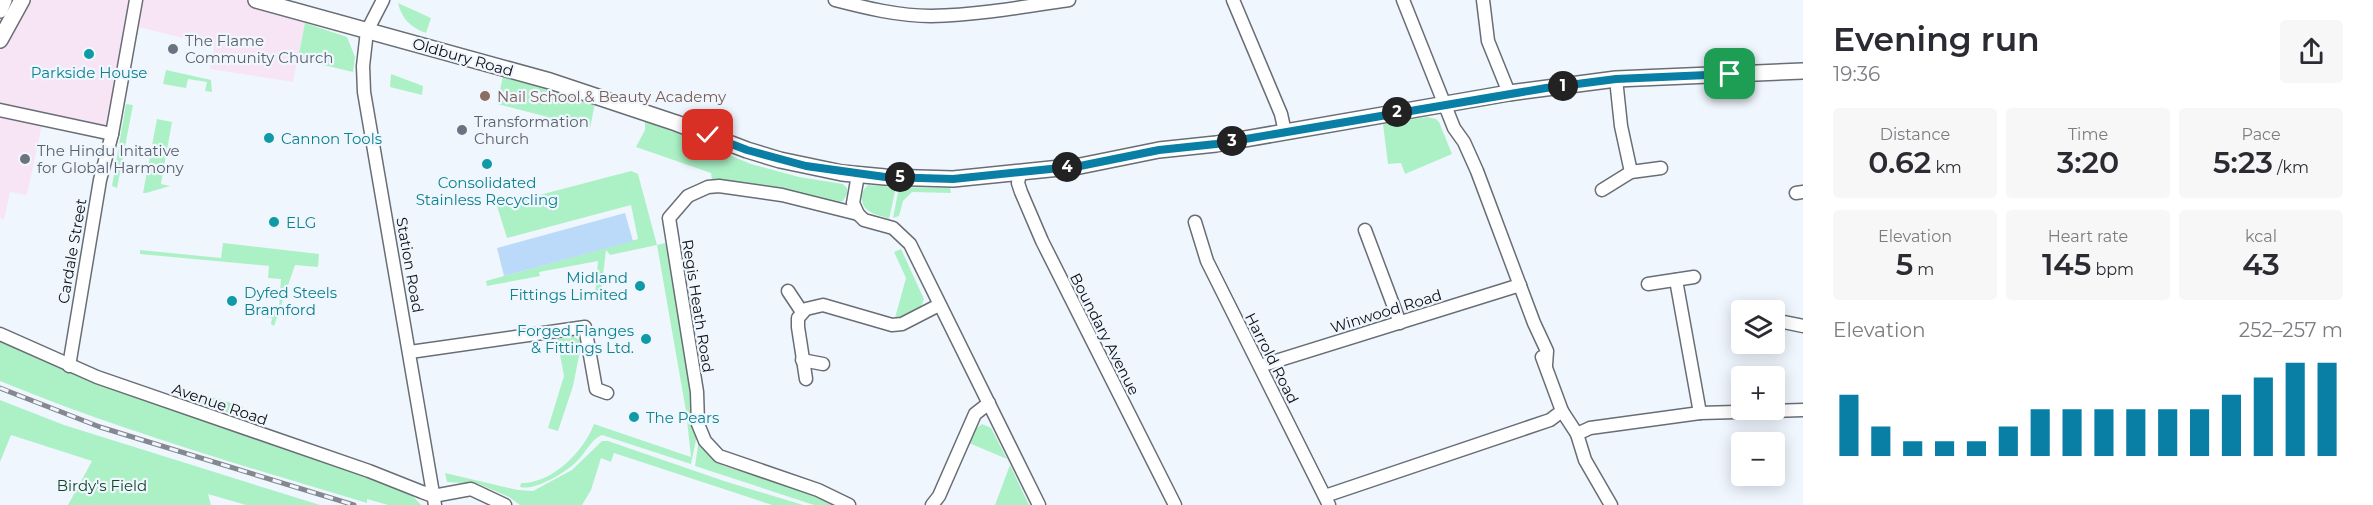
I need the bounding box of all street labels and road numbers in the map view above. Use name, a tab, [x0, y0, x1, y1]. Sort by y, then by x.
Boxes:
street label: Oldbury Road	[410, 34, 516, 80]
street label: Cardale Street	[53, 197, 91, 305]
street label: Station Road	[392, 216, 428, 314]
street label: Regis Heath Road	[678, 238, 718, 374]
street label: Boundary Avenue	[1066, 270, 1144, 398]
street label: Winwood Road	[1328, 285, 1444, 337]
street label: Harrold Road	[1241, 309, 1303, 407]
street label: Avenue Road	[170, 379, 270, 429]

